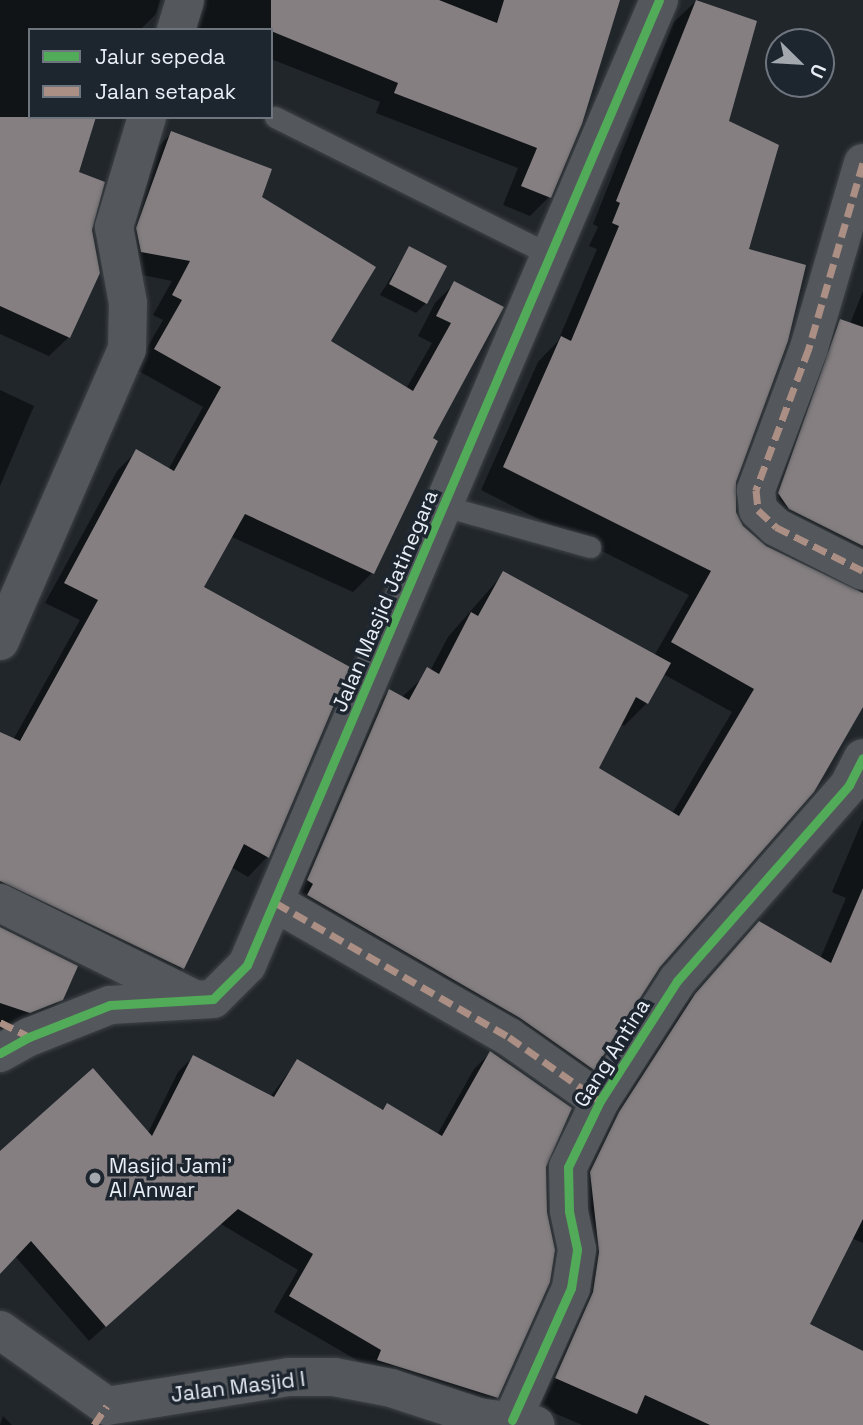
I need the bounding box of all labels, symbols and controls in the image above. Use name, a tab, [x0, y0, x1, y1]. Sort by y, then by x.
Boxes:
legend	[28, 28, 273, 119]
north arrow	[765, 28, 835, 98]
text: Jalur sepeda	[95, 43, 225, 70]
text: U	[804, 60, 832, 82]
text: Jalan setapak	[95, 78, 236, 105]
street label: Jalan Masjid Jatinegara	[327, 486, 443, 716]
street label: Gang Antina	[569, 994, 655, 1112]
place label: Masjid Jami' Al Anwar	[109, 1153, 232, 1203]
marker: Masjid Jami' Al Anwar	[87, 1170, 103, 1186]
street label: Jalan Masjid I	[169, 1366, 307, 1408]

